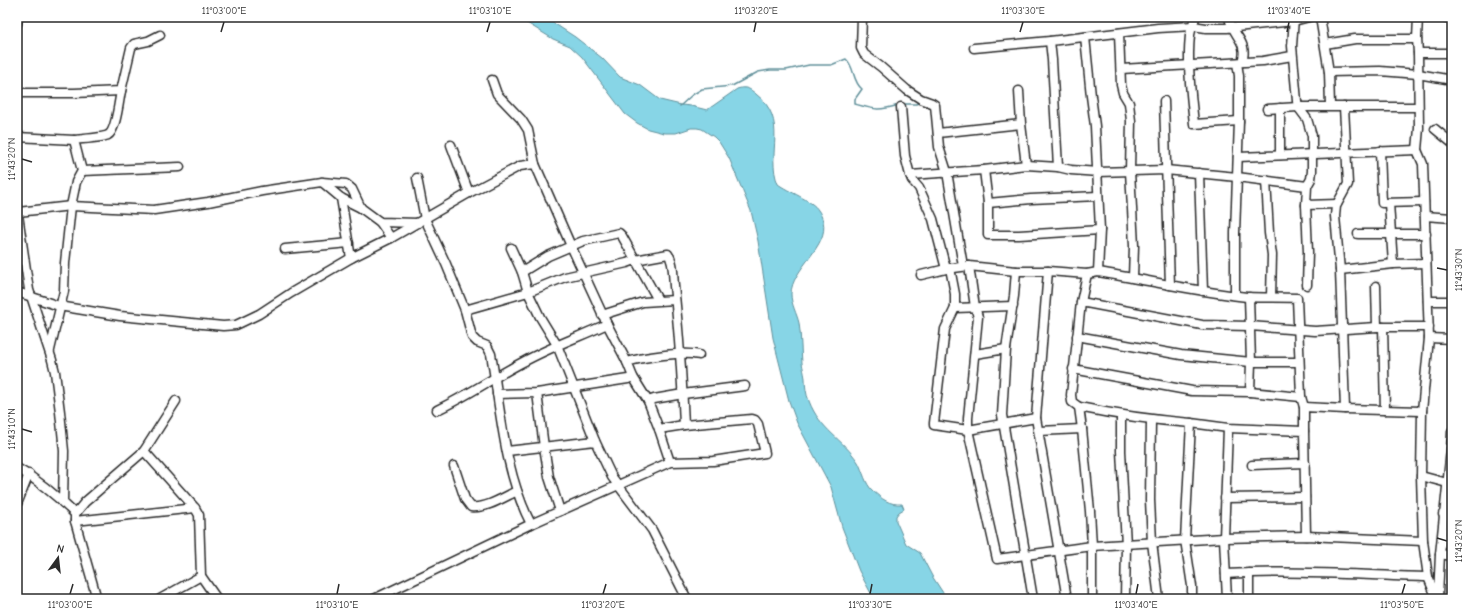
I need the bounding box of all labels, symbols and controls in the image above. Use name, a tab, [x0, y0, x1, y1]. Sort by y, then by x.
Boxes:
text: 11°03'00"E	[202, 5, 246, 17]
text: 11°03'10"E	[469, 5, 511, 17]
text: 11°03'20"E	[734, 5, 778, 17]
text: 11°03'30"E	[1001, 5, 1045, 17]
text: 11°03'40"E	[1267, 5, 1311, 17]
text: 11°43'20"N	[6, 138, 18, 180]
text: 11°43'30"N	[1453, 249, 1465, 291]
text: 11°43'10"N	[6, 408, 18, 450]
text: 11°43'20"N	[1453, 520, 1465, 562]
north arrow	[38, 538, 78, 578]
text: N	[55, 542, 66, 556]
text: 11°03'00"E	[48, 599, 92, 611]
text: 11°03'10"E	[316, 599, 358, 611]
text: 11°03'20"E	[581, 599, 625, 611]
text: 11°03'30"E	[848, 599, 892, 611]
text: 11°03'40"E	[1114, 599, 1158, 611]
text: 11°03'50"E	[1380, 599, 1424, 611]

